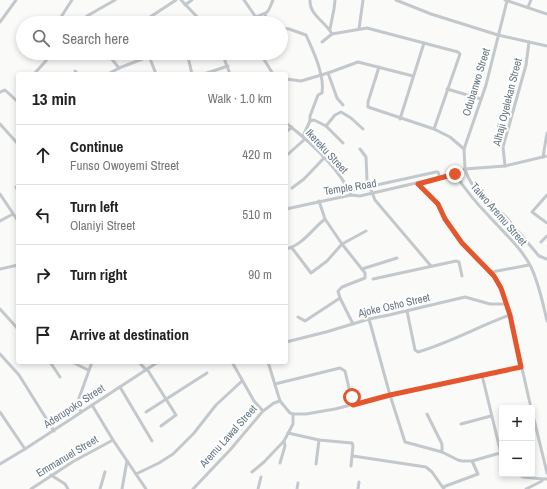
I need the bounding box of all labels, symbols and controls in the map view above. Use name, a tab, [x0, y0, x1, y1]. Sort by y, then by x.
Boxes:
search box	[16, 16, 288, 60]
icon: search	[30, 27, 52, 49]
text: Search here	[62, 28, 129, 49]
street label: Odubanwo Street	[459, 46, 493, 118]
street label: Alhaji Oyelekan Street	[489, 56, 525, 148]
text: 13 min	[32, 87, 76, 110]
text: Walk · 1.0 km	[208, 90, 272, 107]
street label: Ikereku Street	[303, 126, 352, 177]
text: Continue	[70, 136, 123, 157]
icon: ahead	[32, 144, 54, 166]
text: 420 m	[242, 146, 272, 163]
text: Funso Owoyemi Street	[70, 157, 179, 174]
route end	[446, 165, 464, 183]
street label: Temple Road	[323, 176, 377, 198]
street label: Taiwo Aremu Street	[468, 180, 530, 249]
text: Turn left	[70, 196, 118, 217]
icon: left	[32, 204, 54, 226]
text: 510 m	[242, 206, 272, 223]
text: Olaniyi Street	[70, 217, 135, 234]
icon: right	[32, 264, 54, 286]
text: Turn right	[70, 264, 127, 285]
text: 90 m	[248, 266, 272, 283]
street label: Ajoke Osho Street	[356, 290, 432, 320]
icon: arrive	[32, 324, 54, 346]
text: Arrive at destination	[70, 324, 189, 345]
street label: Aderupoko Street	[40, 381, 108, 432]
route start	[343, 388, 361, 406]
street label: Aremu Lawal Street	[196, 402, 260, 471]
map controls	[499, 405, 535, 477]
button: +	[499, 405, 535, 441]
street label: Emmanuel Street	[34, 432, 101, 480]
button: −	[499, 441, 535, 477]

